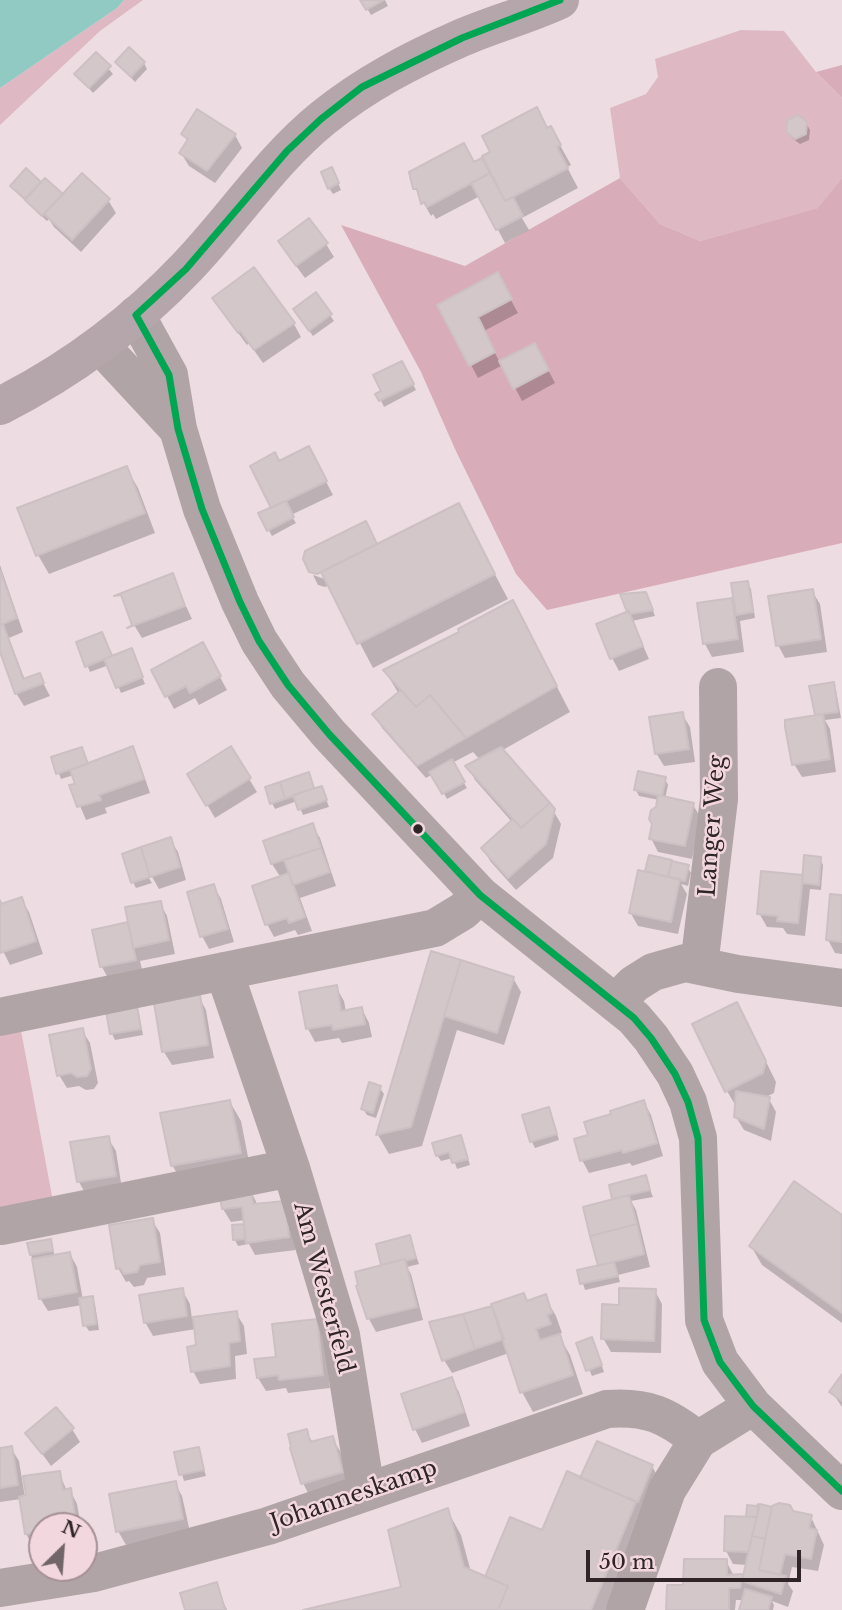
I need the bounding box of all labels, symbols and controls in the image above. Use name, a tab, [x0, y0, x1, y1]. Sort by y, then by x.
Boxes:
street label: Langer Weg	[694, 754, 732, 898]
unlabelled marker	[411, 822, 425, 836]
street label: Am Westerfeld	[287, 1199, 359, 1377]
street label: Johanneskamp	[267, 1455, 441, 1537]
north arrow	[28, 1512, 98, 1582]
text: N	[58, 1515, 84, 1544]
scale bar	[590, 1536, 805, 1580]
text: 50 m	[599, 1549, 654, 1575]

